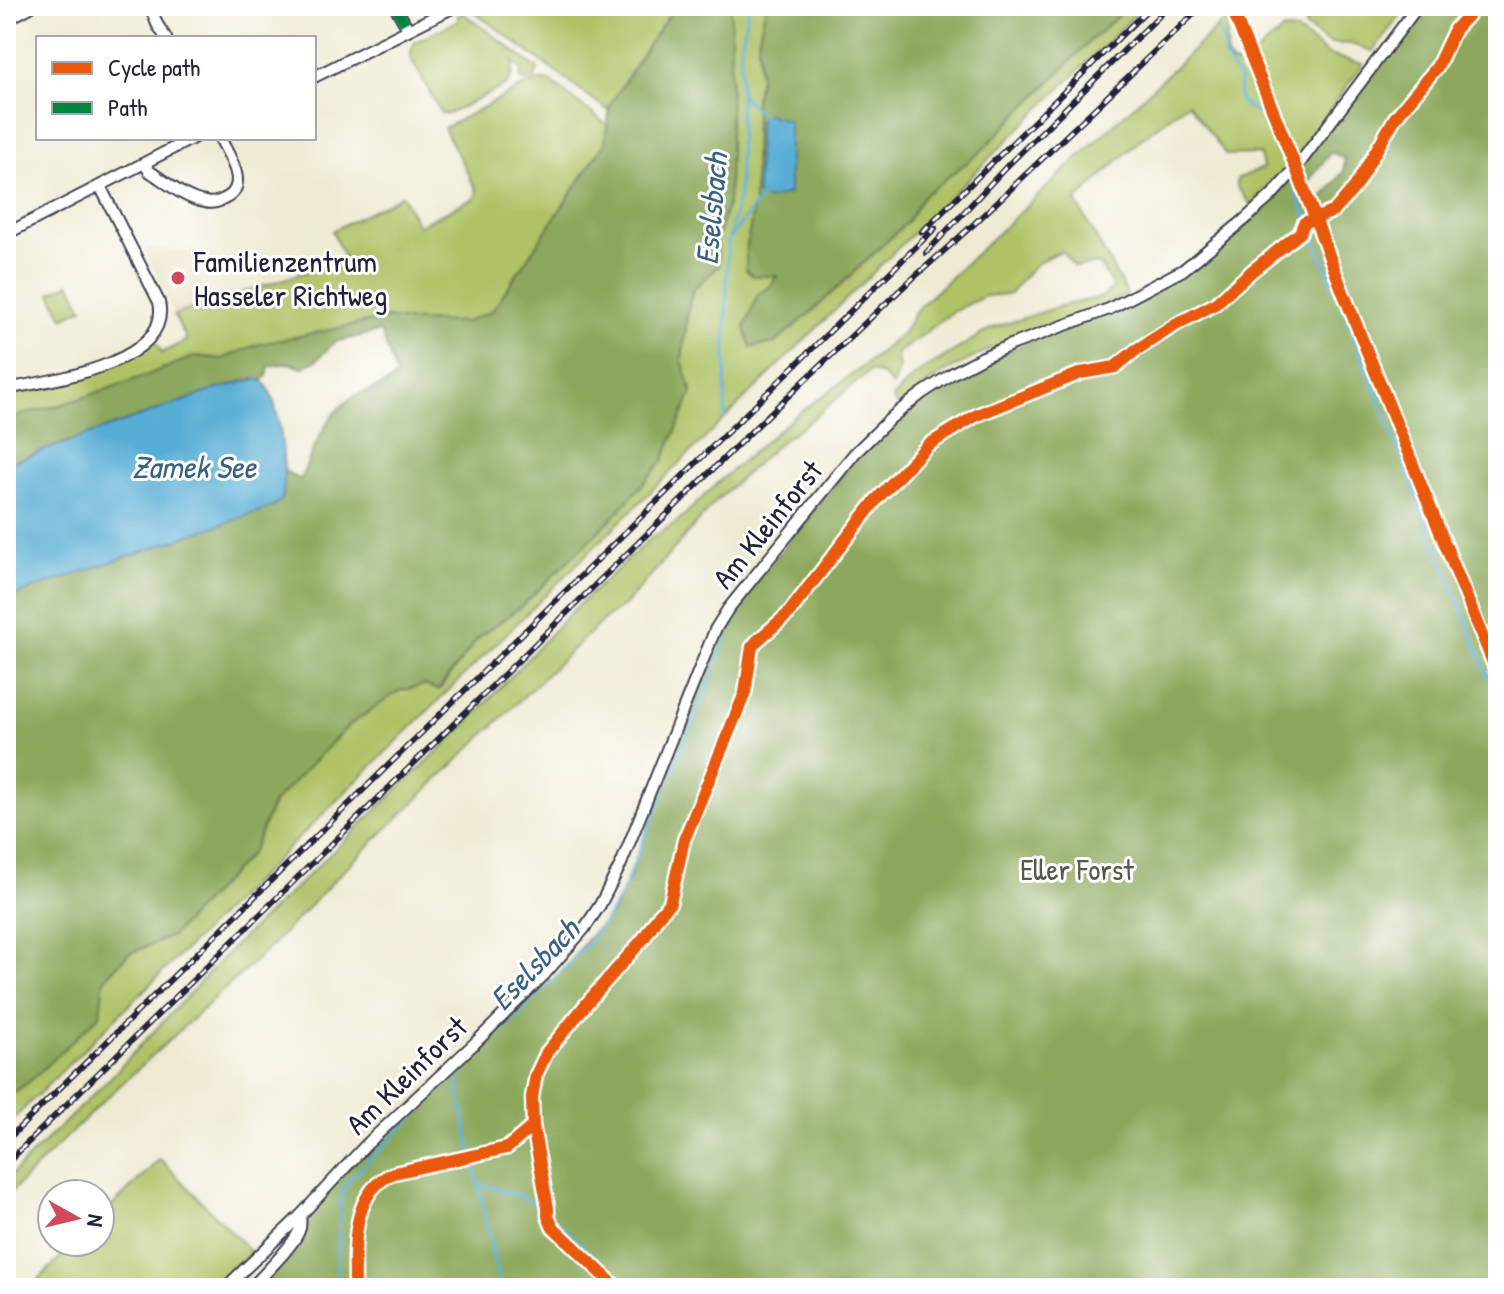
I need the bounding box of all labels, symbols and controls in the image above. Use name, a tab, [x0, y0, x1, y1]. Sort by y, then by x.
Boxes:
legend	[36, 36, 316, 140]
text: Cycle path	[108, 51, 200, 83]
text: Path	[108, 91, 147, 123]
water label: Eselsbach	[685, 149, 738, 266]
place label: Familienzentrum Hasseler Richtweg	[193, 241, 387, 315]
marker: Familienzentrum Hasseler Richtweg	[169, 269, 187, 287]
water label: Zamek See	[132, 445, 257, 488]
street label: Am Kleinforst	[703, 451, 831, 596]
park label: Eller Forst	[1020, 849, 1134, 889]
water label: Eselsbach	[480, 907, 590, 1019]
street label: Am Kleinforst	[337, 1007, 476, 1143]
north arrow	[36, 1178, 116, 1258]
text: N	[80, 1213, 111, 1229]

